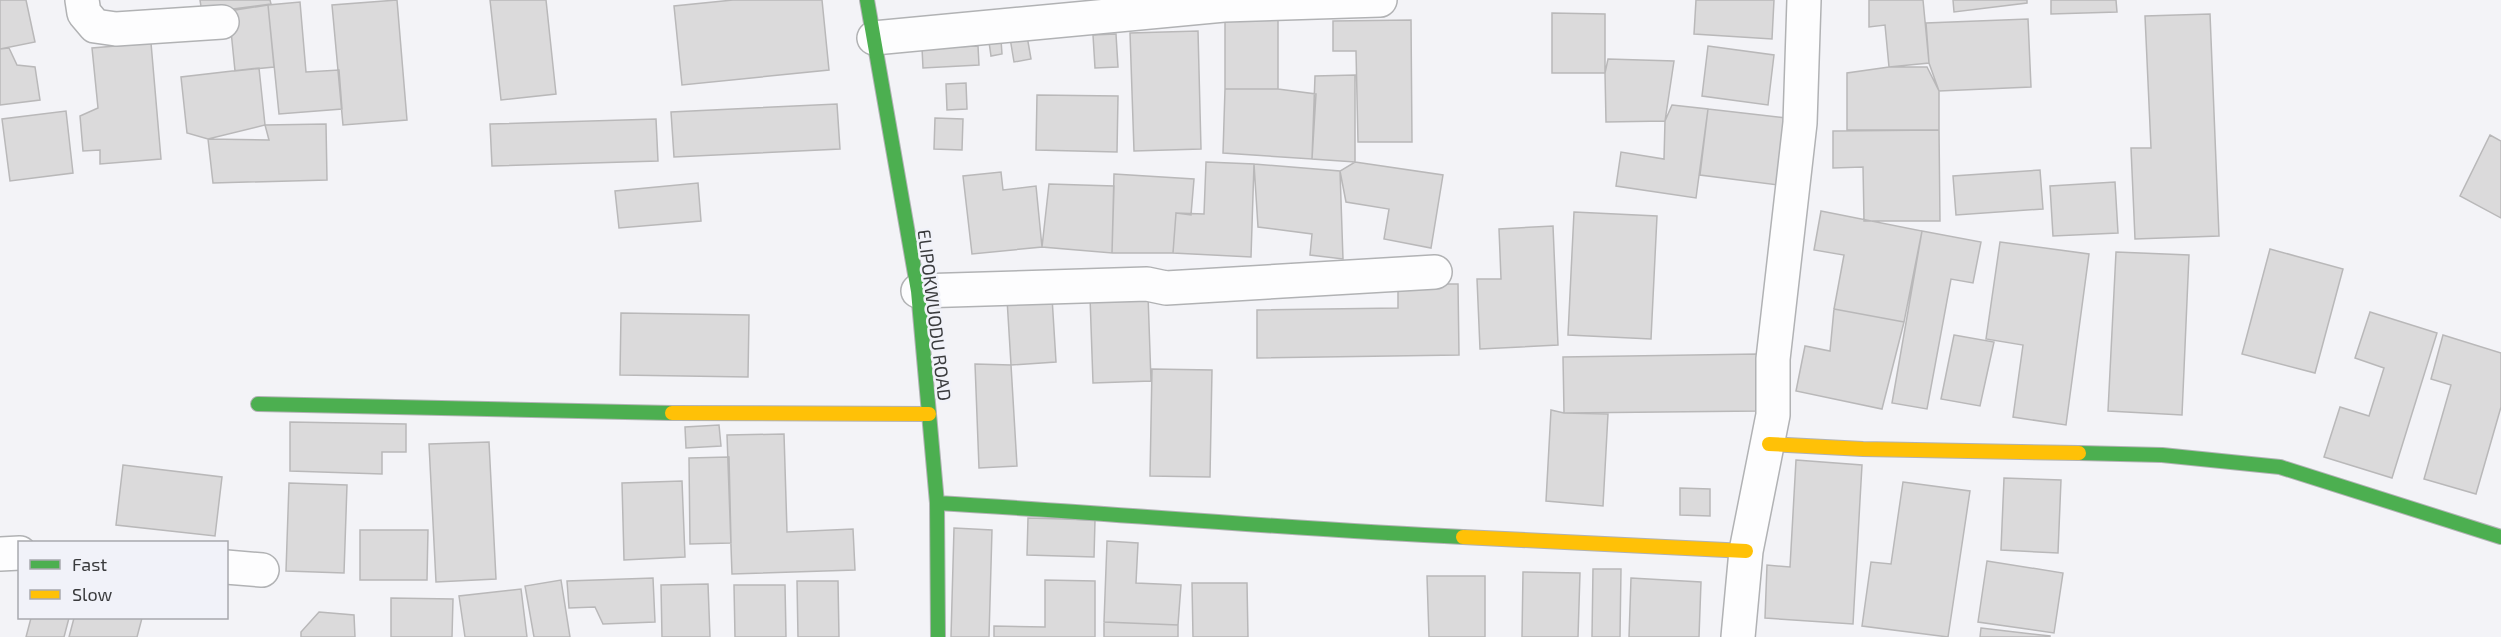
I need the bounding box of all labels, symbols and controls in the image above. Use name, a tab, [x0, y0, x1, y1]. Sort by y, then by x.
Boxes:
street label: ELIPOKWUODU ROAD	[914, 228, 956, 402]
legend	[18, 541, 228, 619]
text: Fast	[72, 553, 107, 575]
text: Slow	[72, 583, 113, 605]

